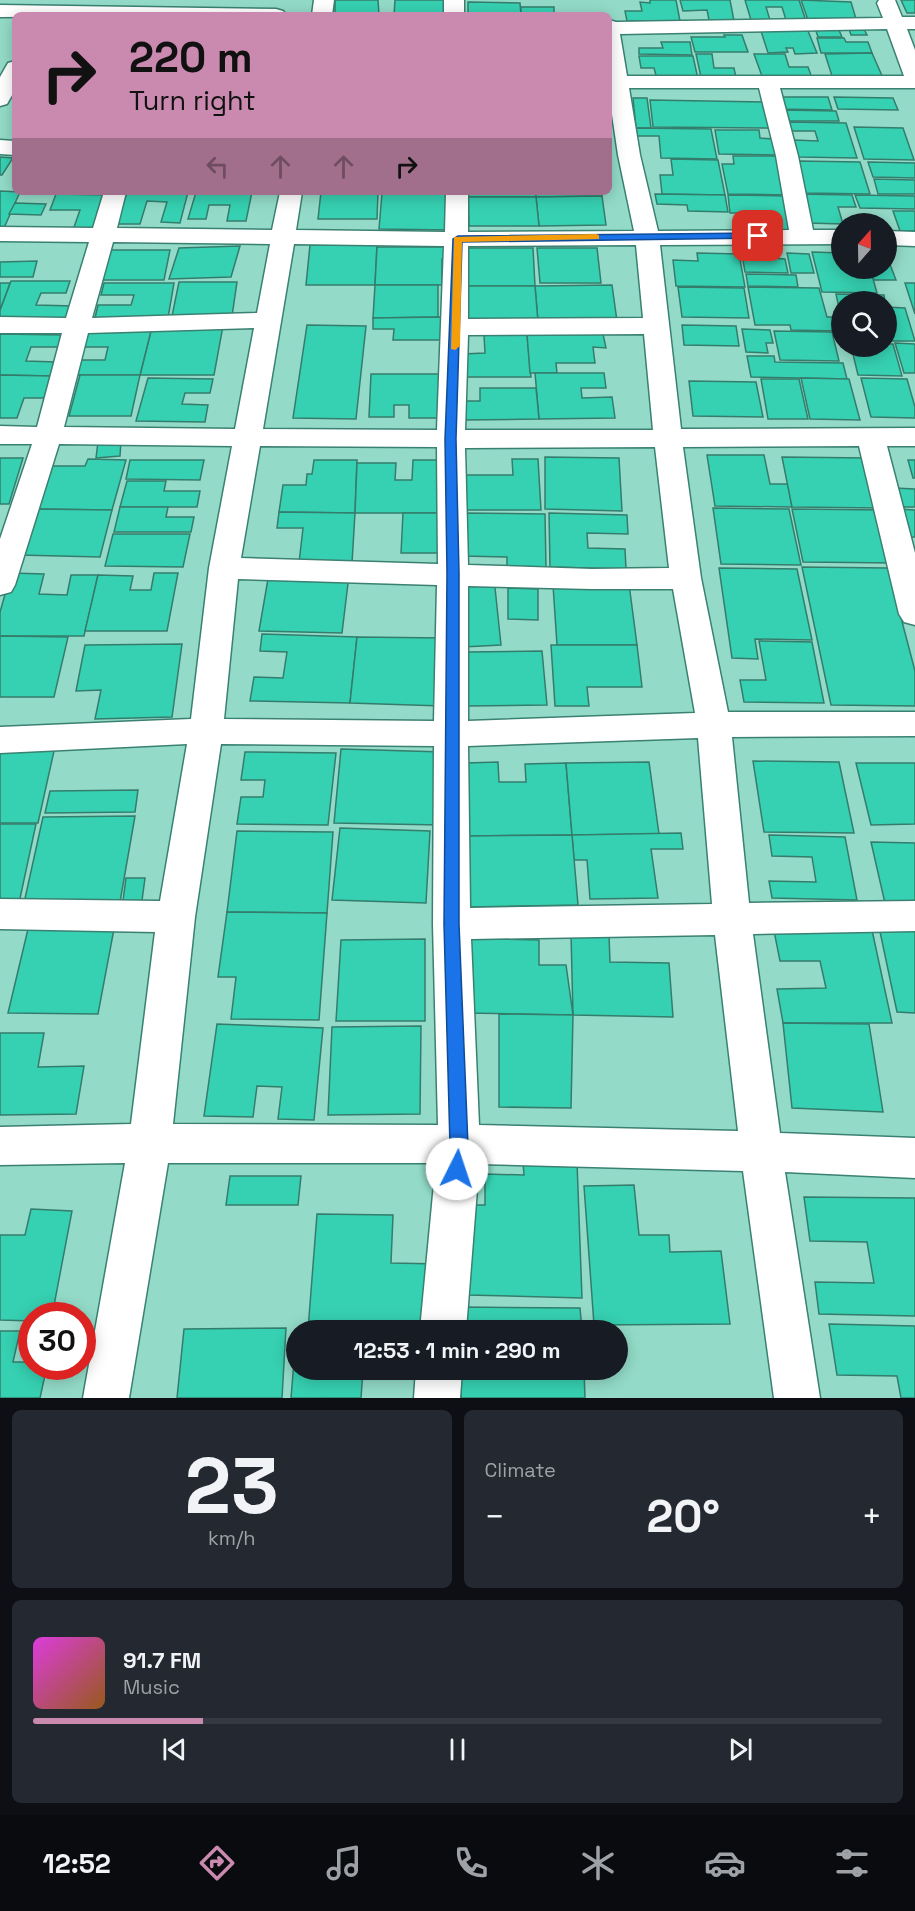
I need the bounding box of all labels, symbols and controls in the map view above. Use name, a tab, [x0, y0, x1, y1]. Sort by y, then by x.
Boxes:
text: 220 m	[129, 31, 253, 84]
icon: right	[30, 36, 108, 114]
text: Turn right	[129, 83, 256, 118]
icon: left	[201, 150, 234, 183]
icon: ahead	[264, 150, 297, 183]
icon: ahead	[327, 150, 360, 183]
icon: right	[390, 150, 423, 183]
pin	[732, 210, 783, 261]
north arrow	[831, 213, 897, 279]
map controls	[831, 213, 897, 357]
icon: arrive	[741, 219, 774, 252]
button: search	[831, 291, 897, 357]
position arrow	[425, 1137, 489, 1201]
speed limit sign: 30	[18, 1302, 96, 1380]
text: 12:53 · 1 min · 290 m	[353, 1336, 561, 1364]
text: 23	[185, 1436, 279, 1536]
text: Climate	[485, 1457, 556, 1483]
text: 20°	[646, 1488, 720, 1545]
text: −	[485, 1496, 505, 1538]
text: +	[862, 1496, 882, 1538]
text: km/h	[208, 1525, 256, 1551]
text: 91.7 FM	[123, 1646, 201, 1674]
text: Music	[123, 1674, 180, 1700]
icon: previous	[158, 1733, 191, 1766]
icon: pause	[441, 1733, 474, 1766]
icon: next	[724, 1733, 757, 1766]
icon: directions	[196, 1842, 238, 1884]
icon: music	[323, 1842, 365, 1884]
icon: phone	[450, 1842, 492, 1884]
icon: climate	[577, 1842, 619, 1884]
icon: car	[704, 1842, 746, 1884]
icon: filters	[831, 1842, 873, 1884]
text: 12:52	[42, 1846, 111, 1881]

